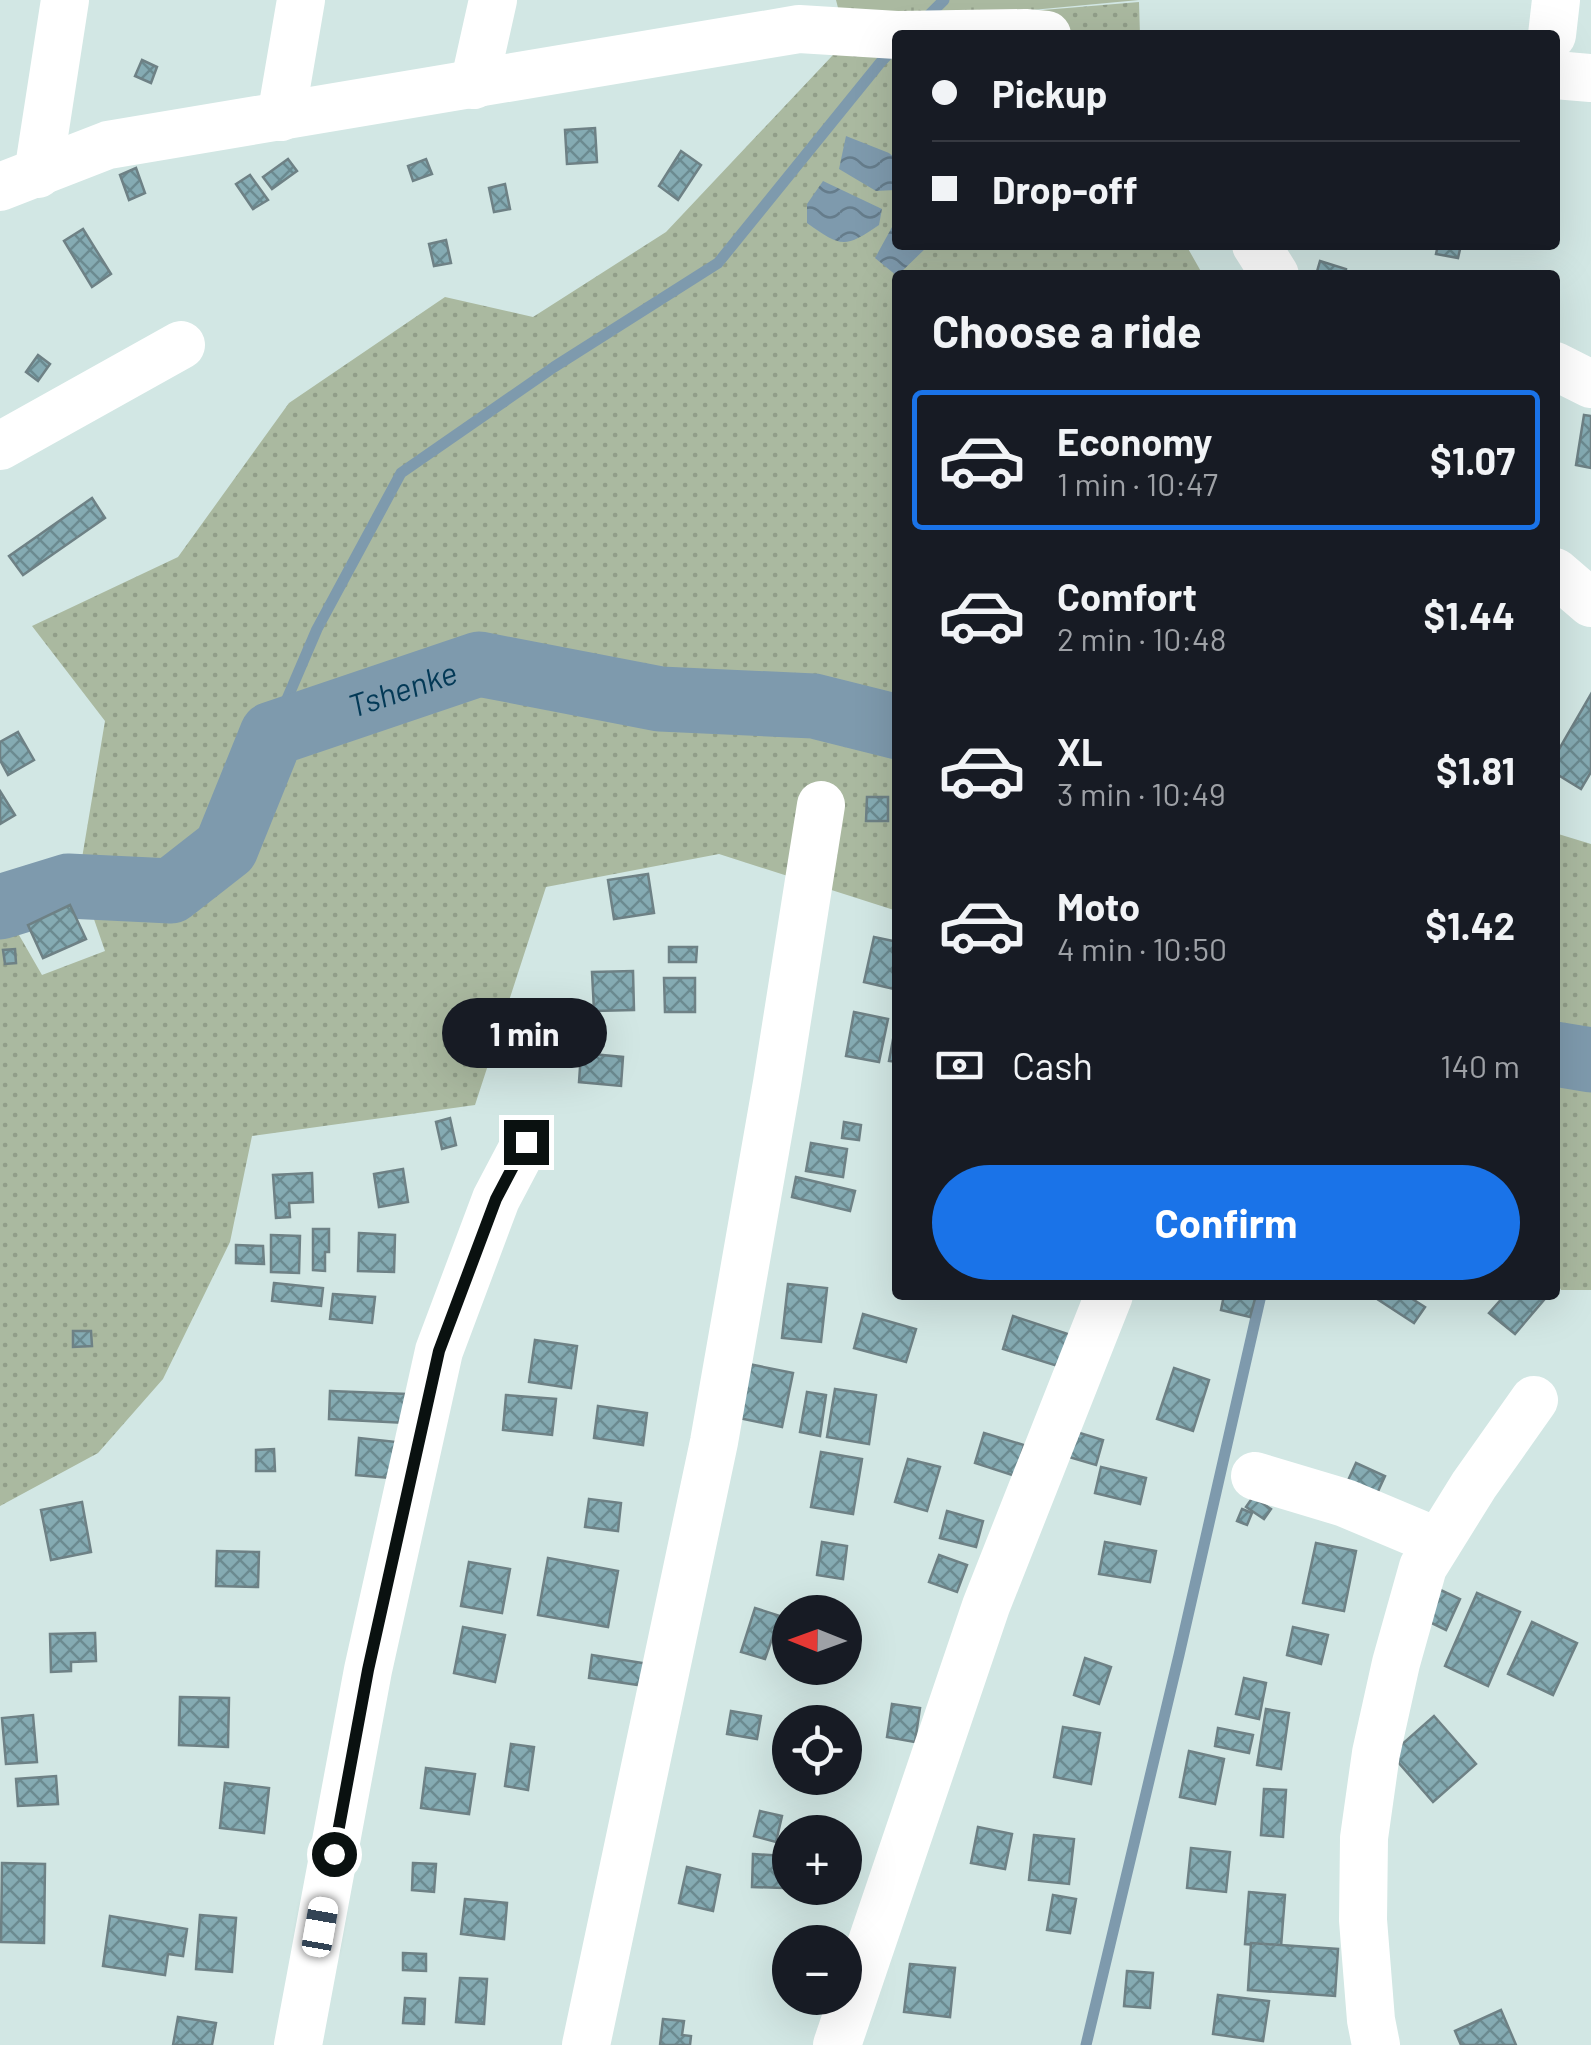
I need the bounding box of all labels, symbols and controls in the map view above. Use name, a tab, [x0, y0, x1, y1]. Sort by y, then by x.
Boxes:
text: Pickup	[992, 70, 1107, 116]
text: Drop-off	[992, 166, 1138, 212]
text: Choose a ride	[932, 303, 1202, 357]
icon: car	[937, 415, 1027, 505]
text: Economy	[1057, 418, 1212, 464]
text: $1.07	[1430, 437, 1515, 483]
text: 1 min · 10:47	[1057, 464, 1218, 502]
icon: car	[937, 570, 1027, 660]
text: Comfort	[1057, 573, 1197, 619]
text: $1.44	[1424, 592, 1515, 638]
text: 2 min · 10:48	[1057, 619, 1226, 657]
water label: Tshenke	[343, 652, 461, 724]
icon: car	[937, 725, 1027, 815]
text: XL	[1057, 728, 1103, 774]
text: $1.81	[1436, 747, 1515, 793]
text: 3 min · 10:49	[1057, 774, 1226, 812]
icon: car	[937, 880, 1027, 970]
text: Moto	[1057, 883, 1140, 929]
text: $1.42	[1425, 902, 1515, 948]
text: 4 min · 10:50	[1057, 929, 1227, 967]
callout: 1 min	[444, 997, 608, 1067]
text: 1 min	[489, 1014, 560, 1052]
icon: cash	[932, 1038, 987, 1093]
text: Cash	[1012, 1042, 1093, 1088]
text: 140 m	[1440, 1046, 1520, 1084]
route end	[504, 1120, 549, 1165]
button: Confirm	[932, 1165, 1520, 1280]
north arrow	[772, 1595, 862, 1685]
map controls	[772, 1595, 862, 2015]
button: locate	[772, 1705, 862, 1795]
button: +	[772, 1815, 862, 1905]
route start	[312, 1832, 357, 1877]
car	[300, 1895, 340, 1959]
button: −	[772, 1925, 862, 2015]

